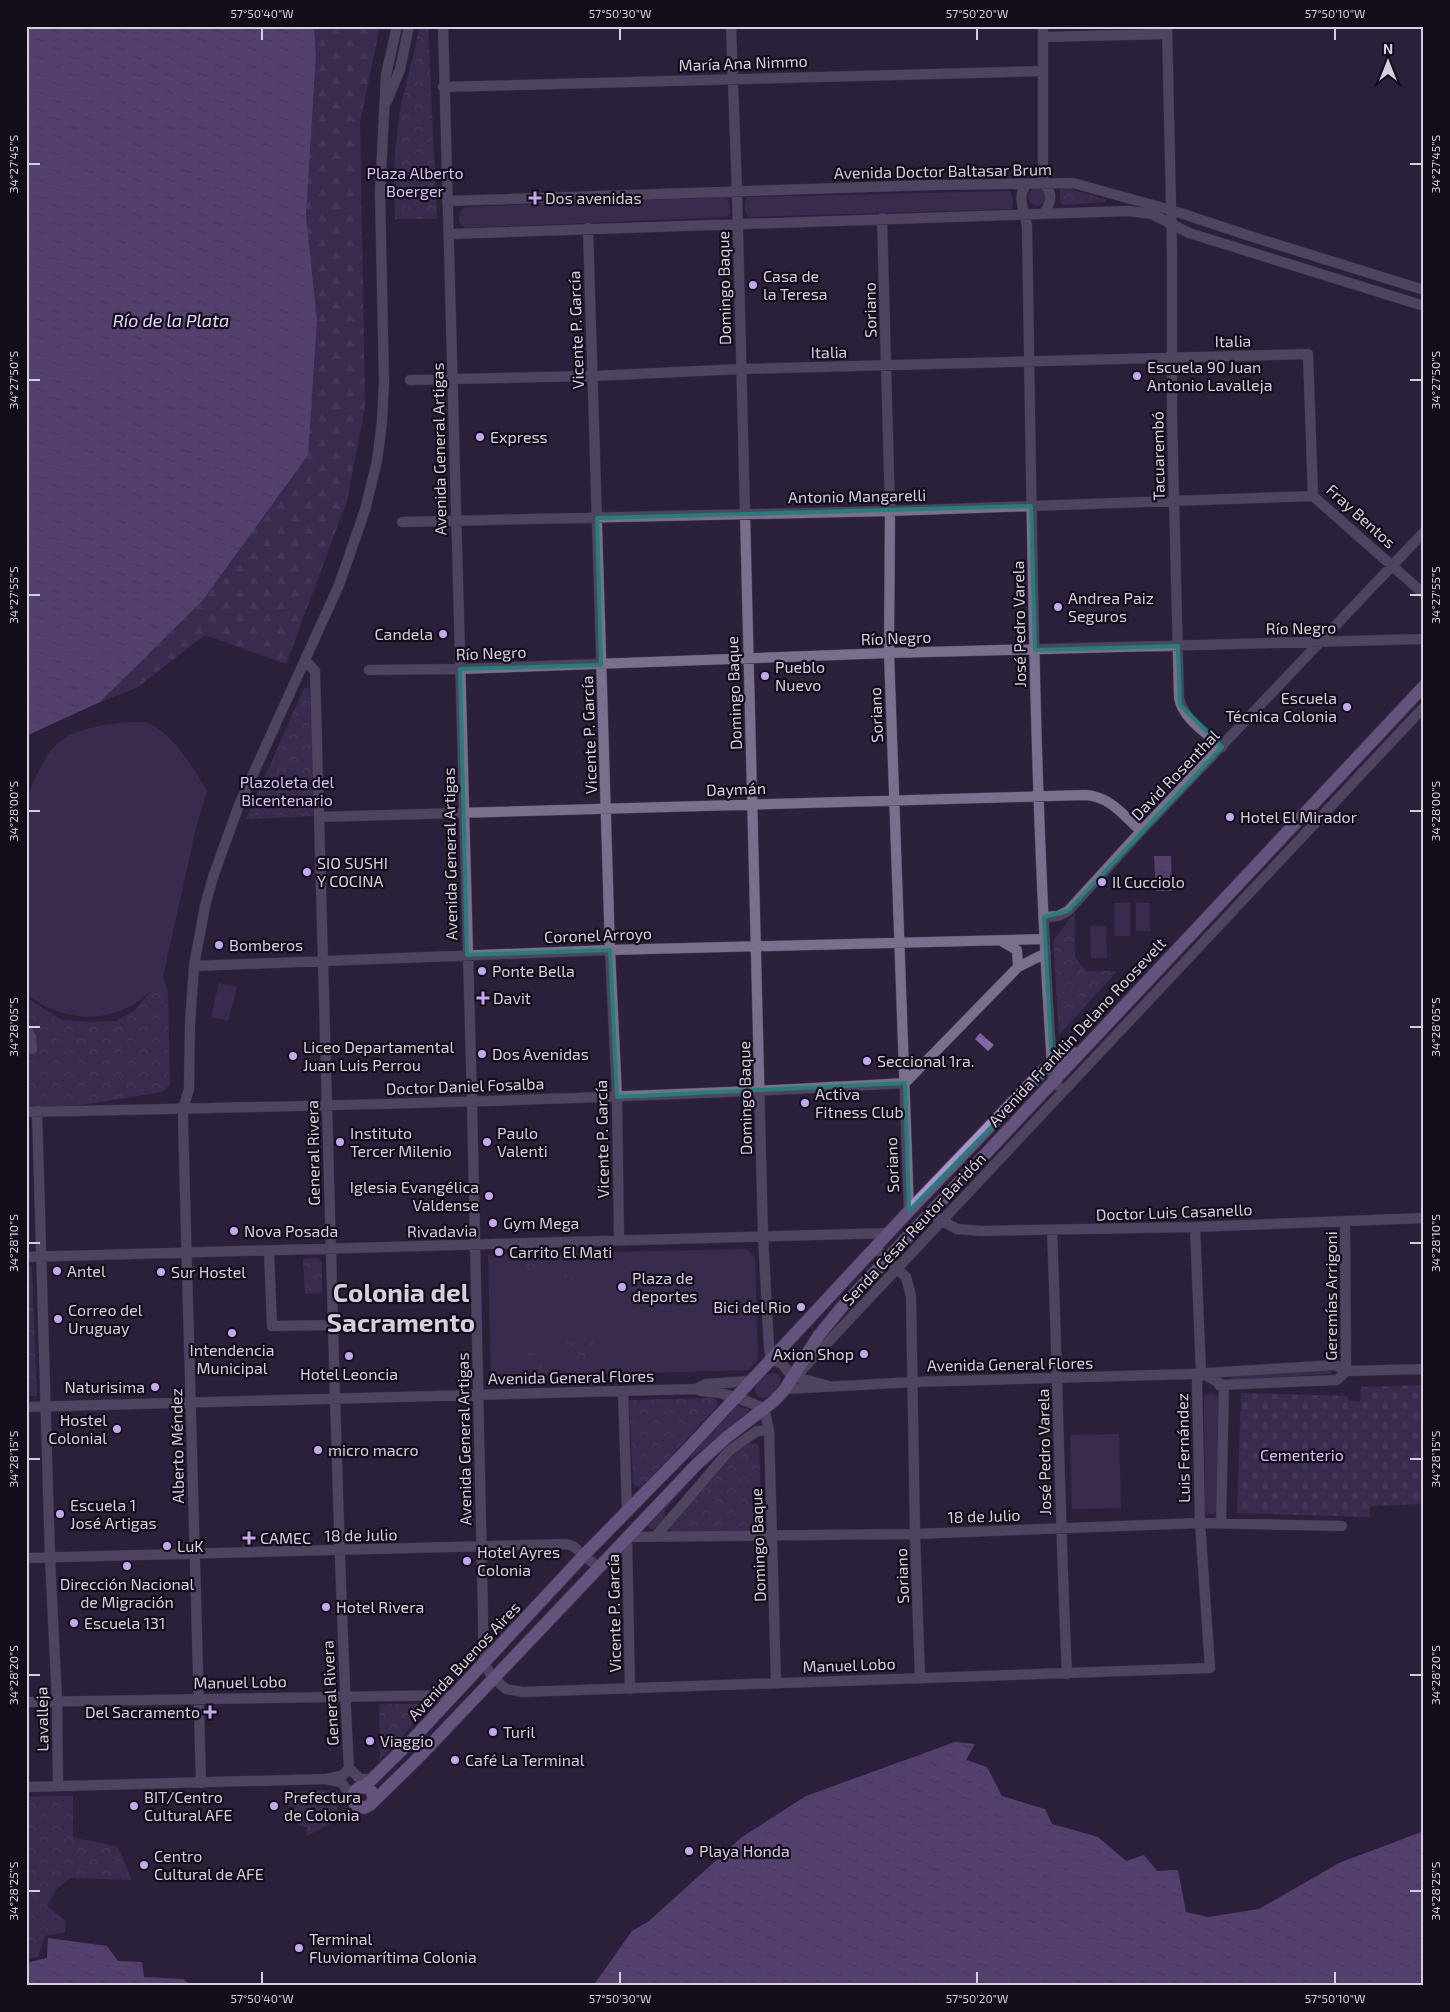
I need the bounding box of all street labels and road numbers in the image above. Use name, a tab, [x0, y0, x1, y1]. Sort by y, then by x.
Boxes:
street label: María Ana Nimmo	[678, 51, 808, 74]
street label: Avenida Doctor Baltasar Brum	[834, 159, 1052, 182]
street label: Domingo Baque	[713, 231, 734, 345]
street label: Vicente P. García	[564, 270, 587, 390]
street label: Soriano	[860, 282, 879, 338]
street label: Italia	[1215, 331, 1251, 350]
street label: Italia	[811, 342, 847, 361]
street label: Avenida General Artigas	[427, 362, 450, 536]
street label: Tacuarembó	[1147, 411, 1168, 501]
street label: Fray Bentos	[1323, 480, 1400, 552]
street label: Antonio Mangarelli	[788, 485, 926, 506]
street label: José Pedro Varela	[1008, 560, 1029, 688]
street label: Río Negro	[1266, 617, 1336, 638]
street label: Río Negro	[860, 627, 932, 648]
street label: Domingo Baque	[722, 636, 745, 750]
street label: Río Negro	[455, 642, 527, 663]
street label: Vicente P. García	[577, 675, 600, 795]
street label: Soriano	[865, 687, 886, 743]
street label: David Rosenthal	[1127, 725, 1223, 824]
street label: Avenida General Artigas	[438, 767, 461, 941]
street label: Daymán	[706, 778, 766, 799]
street label: Coronel Arroyo	[544, 923, 652, 946]
street label: Avenida Franklin Delano Roosevelt	[984, 933, 1169, 1130]
street label: Domingo Baque	[734, 1041, 755, 1155]
street label: Doctor Daniel Fosalba	[385, 1073, 545, 1098]
street label: Vicente P. García	[591, 1080, 612, 1198]
street label: General Rivera	[302, 1100, 323, 1206]
street label: Soriano	[881, 1137, 902, 1193]
street label: Senda César Reutor Baridón	[838, 1148, 989, 1309]
street label: Doctor Luis Casanello	[1095, 1199, 1253, 1224]
street label: Rivadavia	[407, 1220, 477, 1241]
street label: Geremías Arrigoni	[1321, 1231, 1340, 1361]
street label: Avenida General Artigas	[452, 1352, 475, 1526]
street label: Avenida General Flores	[927, 1353, 1093, 1374]
street label: Avenida General Flores	[488, 1366, 654, 1387]
street label: Alberto Méndez	[166, 1388, 187, 1504]
street label: José Pedro Varela	[1033, 1388, 1054, 1516]
street label: Luis Fernández	[1172, 1393, 1193, 1503]
street label: Domingo Baque	[746, 1488, 769, 1602]
street label: 18 de Julio	[947, 1505, 1021, 1526]
street label: 18 de Julio	[324, 1524, 398, 1545]
street label: Soriano	[891, 1548, 912, 1604]
street label: Vicente P. García	[603, 1554, 624, 1672]
street label: Avenida Buenos Aires	[404, 1597, 524, 1724]
street label: General Rivera	[317, 1640, 342, 1746]
street label: Manuel Lobo	[802, 1653, 896, 1676]
street label: Manuel Lobo	[193, 1671, 287, 1692]
street label: Lavalleja	[31, 1686, 53, 1752]

